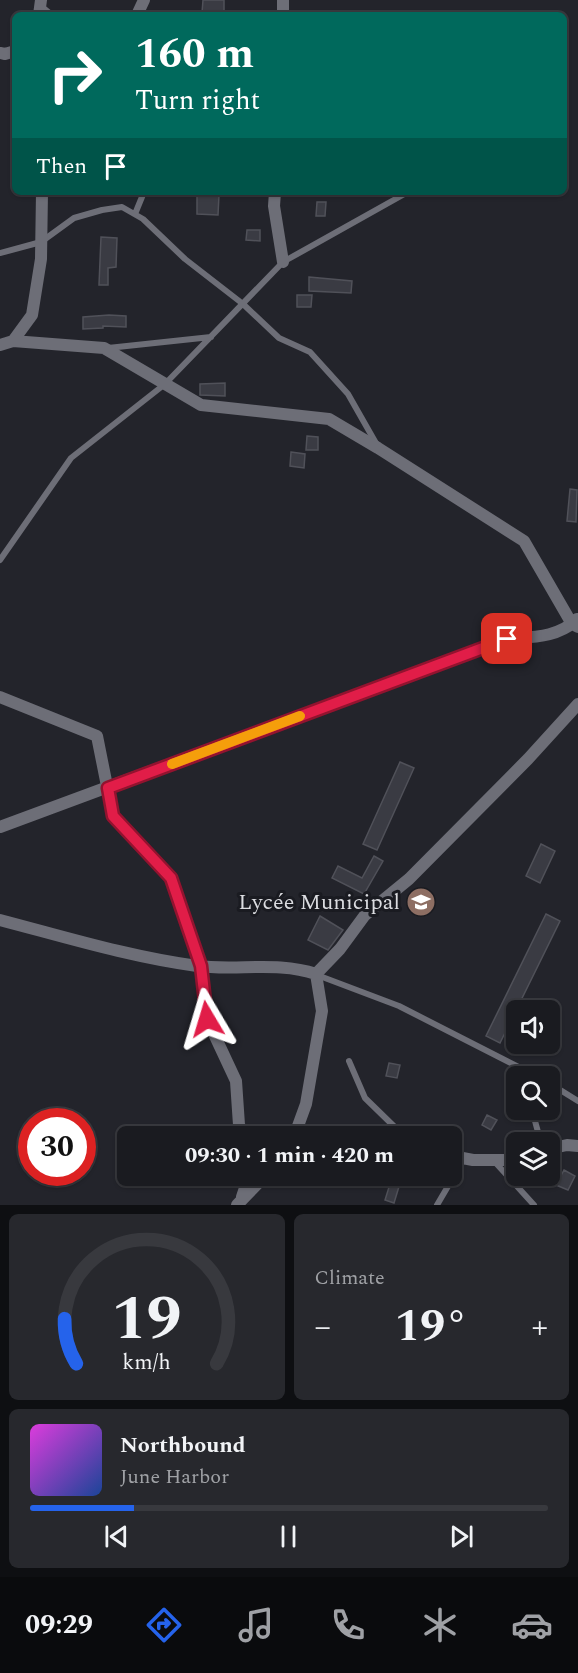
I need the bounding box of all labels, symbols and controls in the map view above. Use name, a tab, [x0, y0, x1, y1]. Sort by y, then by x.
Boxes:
text: 160 m	[135, 23, 254, 86]
icon: right	[36, 36, 114, 114]
text: Turn right	[135, 80, 260, 122]
text: Then	[36, 150, 87, 183]
icon: arrive	[99, 150, 132, 183]
pin	[481, 613, 532, 664]
icon: arrive	[490, 622, 523, 655]
place label: Lycée Municipal	[238, 886, 400, 919]
school or university icon: Lycée Municipal	[405, 886, 437, 918]
position arrow	[175, 987, 239, 1051]
map controls	[506, 1000, 560, 1186]
button: sound	[506, 1000, 560, 1054]
button: search	[506, 1066, 560, 1120]
speed limit sign: 30	[18, 1108, 96, 1186]
button: layers	[506, 1132, 560, 1186]
text: 09:30 · 1 min · 420 m	[185, 1139, 394, 1172]
text: Climate	[315, 1263, 385, 1293]
text: 19	[112, 1272, 182, 1367]
text: 19°	[395, 1292, 468, 1361]
text: −	[315, 1302, 331, 1352]
text: +	[532, 1302, 548, 1352]
text: km/h	[123, 1346, 171, 1379]
text: Northbound	[120, 1429, 246, 1462]
text: June Harbor	[120, 1462, 229, 1492]
icon: previous	[100, 1520, 133, 1553]
icon: pause	[272, 1520, 305, 1553]
icon: next	[445, 1520, 478, 1553]
text: 09:29	[25, 1604, 93, 1646]
icon: directions	[143, 1604, 185, 1646]
icon: music	[235, 1604, 277, 1646]
icon: phone	[327, 1604, 369, 1646]
icon: climate	[419, 1604, 461, 1646]
icon: car	[511, 1604, 553, 1646]

